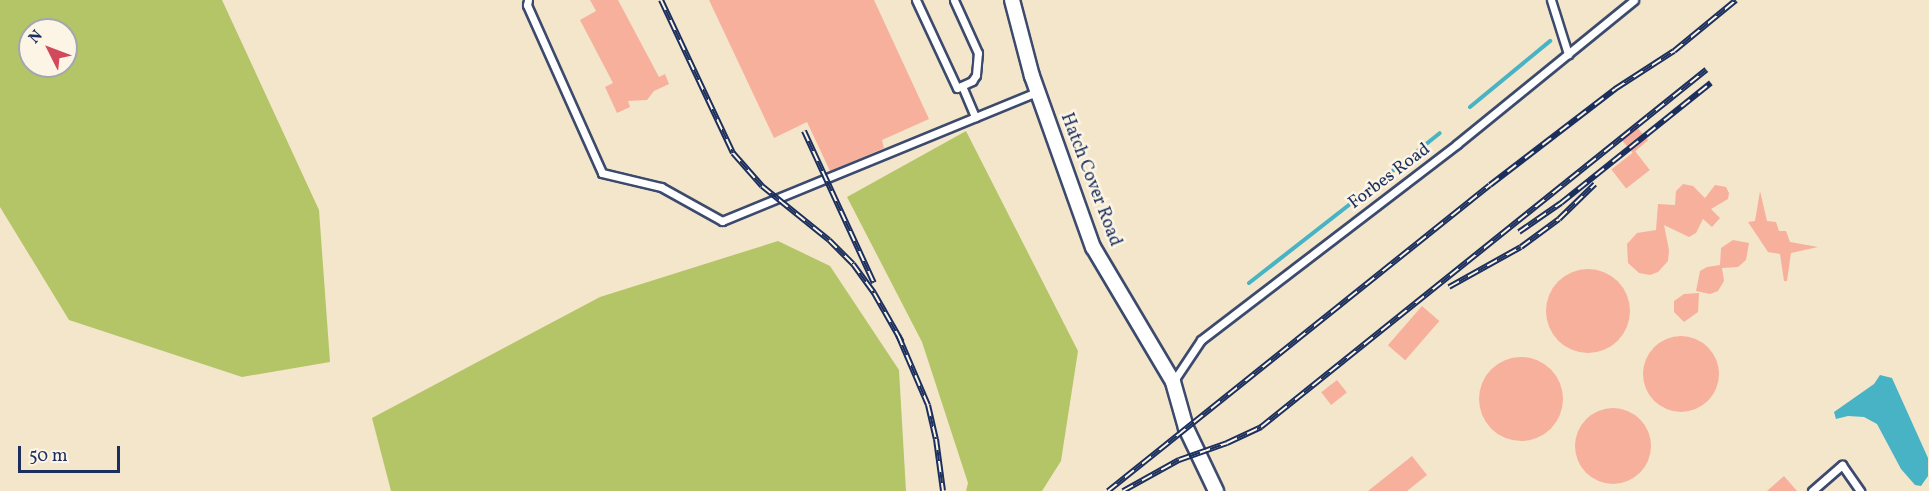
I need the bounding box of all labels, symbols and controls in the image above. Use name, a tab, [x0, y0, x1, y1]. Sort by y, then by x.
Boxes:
north arrow	[18, 18, 78, 78]
text: N	[24, 26, 48, 49]
street label: Hatch Cover Road	[1055, 110, 1125, 250]
street label: Forbes Road	[1345, 139, 1435, 215]
scale bar	[21, 434, 123, 472]
text: 50 m	[29, 444, 68, 469]

